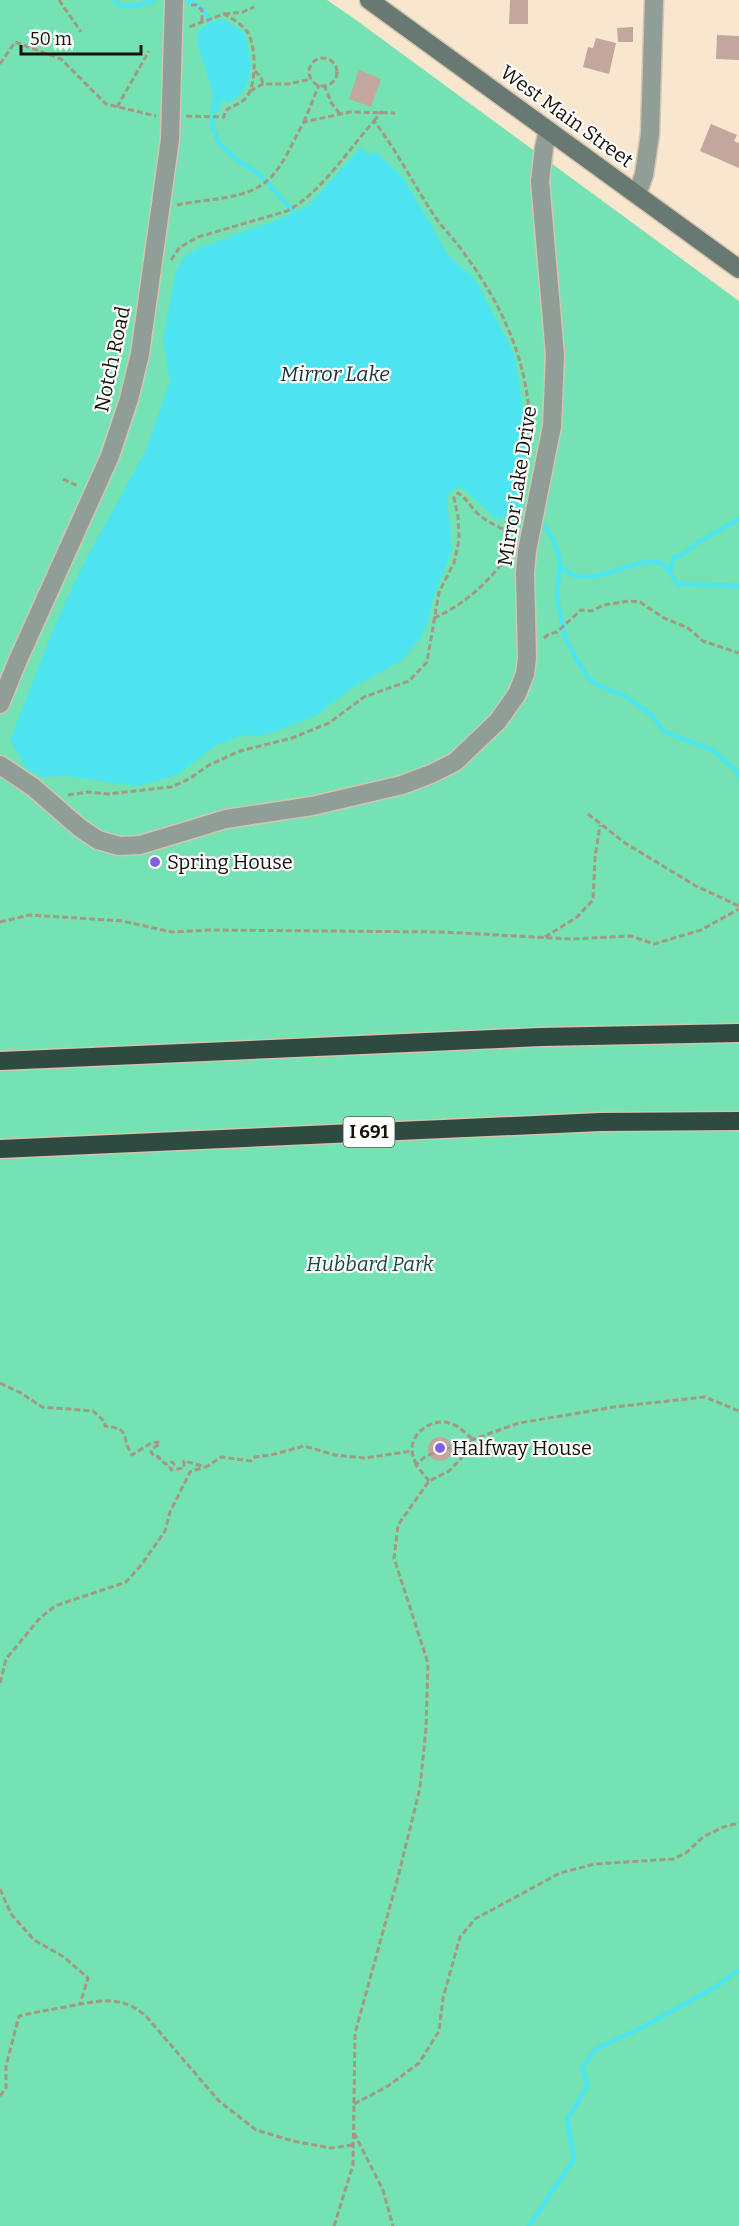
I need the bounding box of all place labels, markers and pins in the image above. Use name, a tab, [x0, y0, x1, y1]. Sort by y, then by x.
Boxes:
place label: Spring House	[167, 850, 293, 874]
marker: Spring House	[148, 855, 162, 869]
place label: Halfway House	[452, 1436, 592, 1460]
marker: Halfway House	[433, 1441, 447, 1455]

